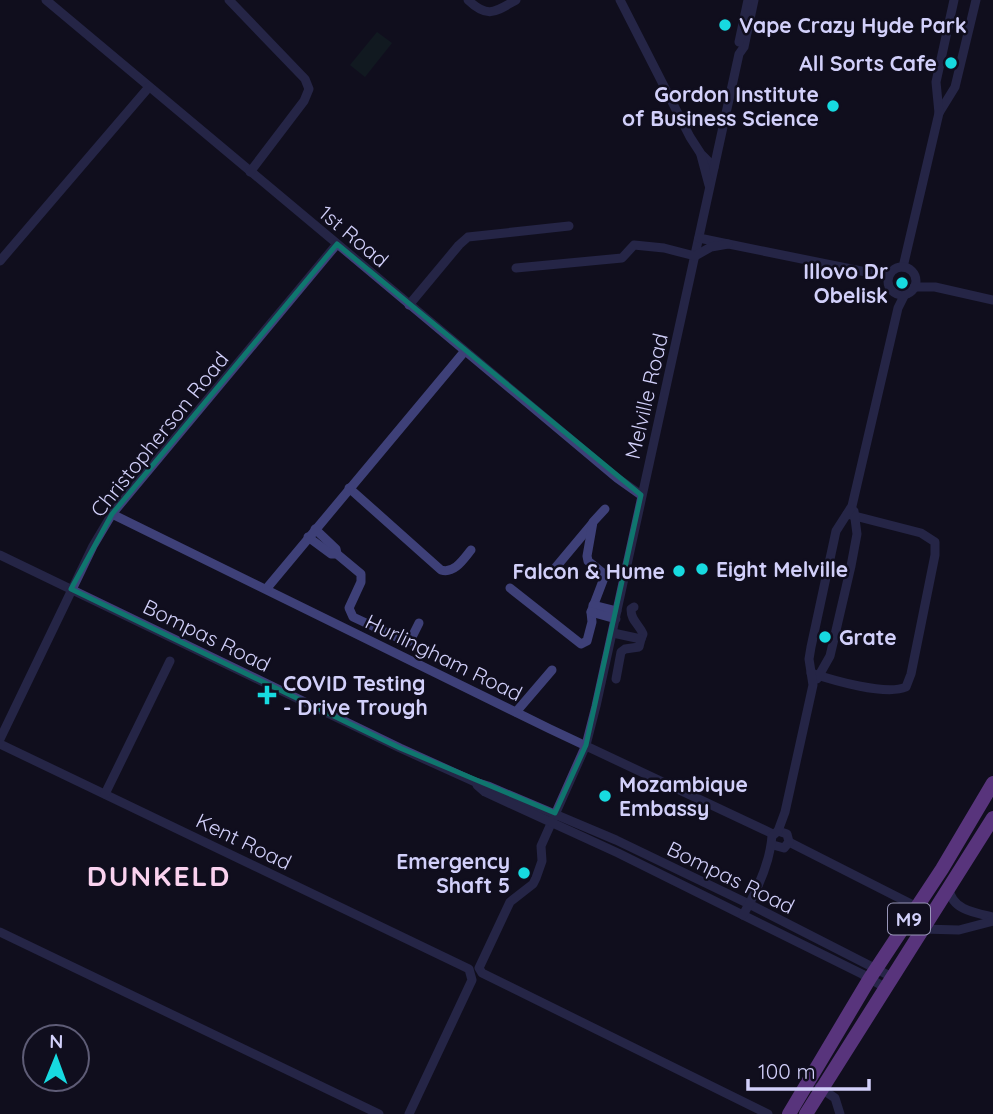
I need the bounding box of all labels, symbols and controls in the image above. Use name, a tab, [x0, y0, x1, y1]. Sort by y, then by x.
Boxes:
place label: Vape Crazy Hyde Park	[739, 12, 967, 38]
marker: Vape Crazy Hyde Park	[717, 17, 733, 33]
place label: All Sorts Cafe	[799, 50, 937, 76]
marker: All Sorts Cafe	[943, 55, 959, 71]
place label: Gordon Institute of Business Science	[622, 81, 819, 131]
marker: Gordon Institute of Business Science	[825, 98, 841, 114]
street label: 1st Road	[314, 200, 394, 272]
place label: Illovo Dr Obelisk	[803, 258, 888, 308]
marker: Illovo Dr Obelisk	[894, 275, 910, 291]
street label: Melville Road	[619, 331, 673, 461]
street label: Christopherson Road	[84, 346, 234, 522]
place label: Eight Melville	[716, 556, 848, 582]
place label: Falcon & Hume	[513, 558, 665, 584]
marker: Eight Melville	[694, 561, 710, 577]
marker: Falcon & Hume	[671, 563, 687, 579]
street label: Bompas Road	[139, 593, 275, 677]
street label: Hurlingham Road	[361, 608, 527, 706]
place label: Grate	[839, 624, 897, 650]
marker: Grate	[817, 629, 833, 645]
place label: COVID Testing - Drive Trough	[283, 670, 428, 720]
marker: COVID Testing - Drive Trough	[257, 685, 277, 705]
place label: Mozambique Embassy	[619, 771, 748, 821]
marker: Mozambique Embassy	[597, 788, 613, 804]
street label: Kent Road	[192, 807, 296, 875]
street label: Bompas Road	[663, 835, 799, 919]
place label: Emergency Shaft 5	[396, 848, 510, 898]
district label: DUNKELD	[87, 858, 231, 893]
marker: Emergency Shaft 5	[516, 865, 532, 881]
road number: M9	[888, 903, 930, 934]
north arrow	[21, 1023, 91, 1093]
text: N	[49, 1029, 63, 1053]
scale bar	[748, 1048, 869, 1092]
text: 100 m	[758, 1058, 816, 1084]

